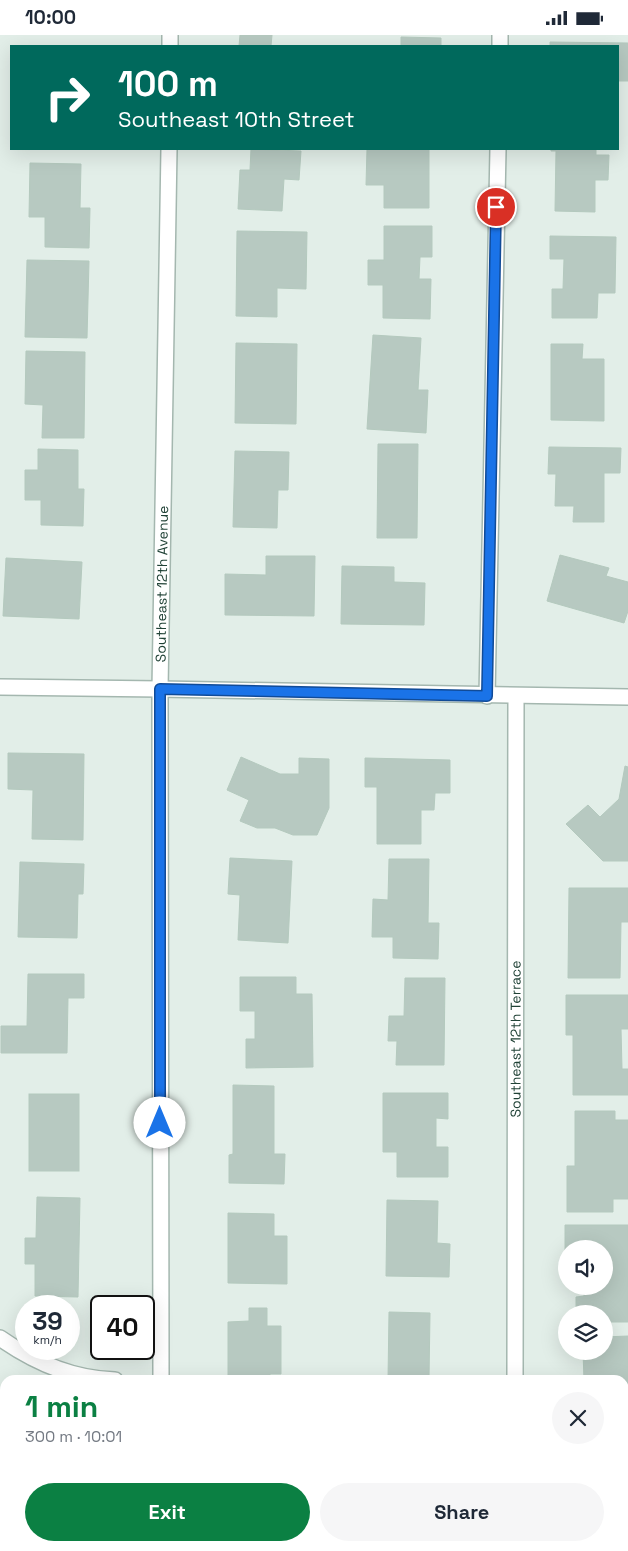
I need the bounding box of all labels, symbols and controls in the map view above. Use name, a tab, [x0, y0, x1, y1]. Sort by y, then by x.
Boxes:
text: 10:00	[25, 5, 76, 30]
text: 100 m	[118, 62, 218, 106]
icon: right	[35, 65, 100, 130]
text: Southeast 10th Street	[118, 105, 355, 133]
pin	[475, 186, 517, 228]
icon: arrive	[482, 193, 510, 221]
street label: Southeast 12th Avenue	[151, 506, 172, 663]
street label: Southeast 12th Terrace	[506, 960, 525, 1118]
position arrow	[133, 1096, 185, 1148]
map controls	[558, 1240, 613, 1360]
button: sound	[558, 1240, 613, 1295]
speed limit sign: 40	[90, 1295, 155, 1360]
text: 39	[32, 1305, 63, 1337]
button: layers	[558, 1305, 613, 1360]
text: km/h	[33, 1332, 62, 1348]
text: 1 min	[25, 1387, 98, 1426]
button: close	[552, 1392, 604, 1444]
text: 300 m · 10:01	[25, 1426, 122, 1447]
button: Exit	[25, 1483, 310, 1541]
button: Share	[320, 1483, 604, 1541]

